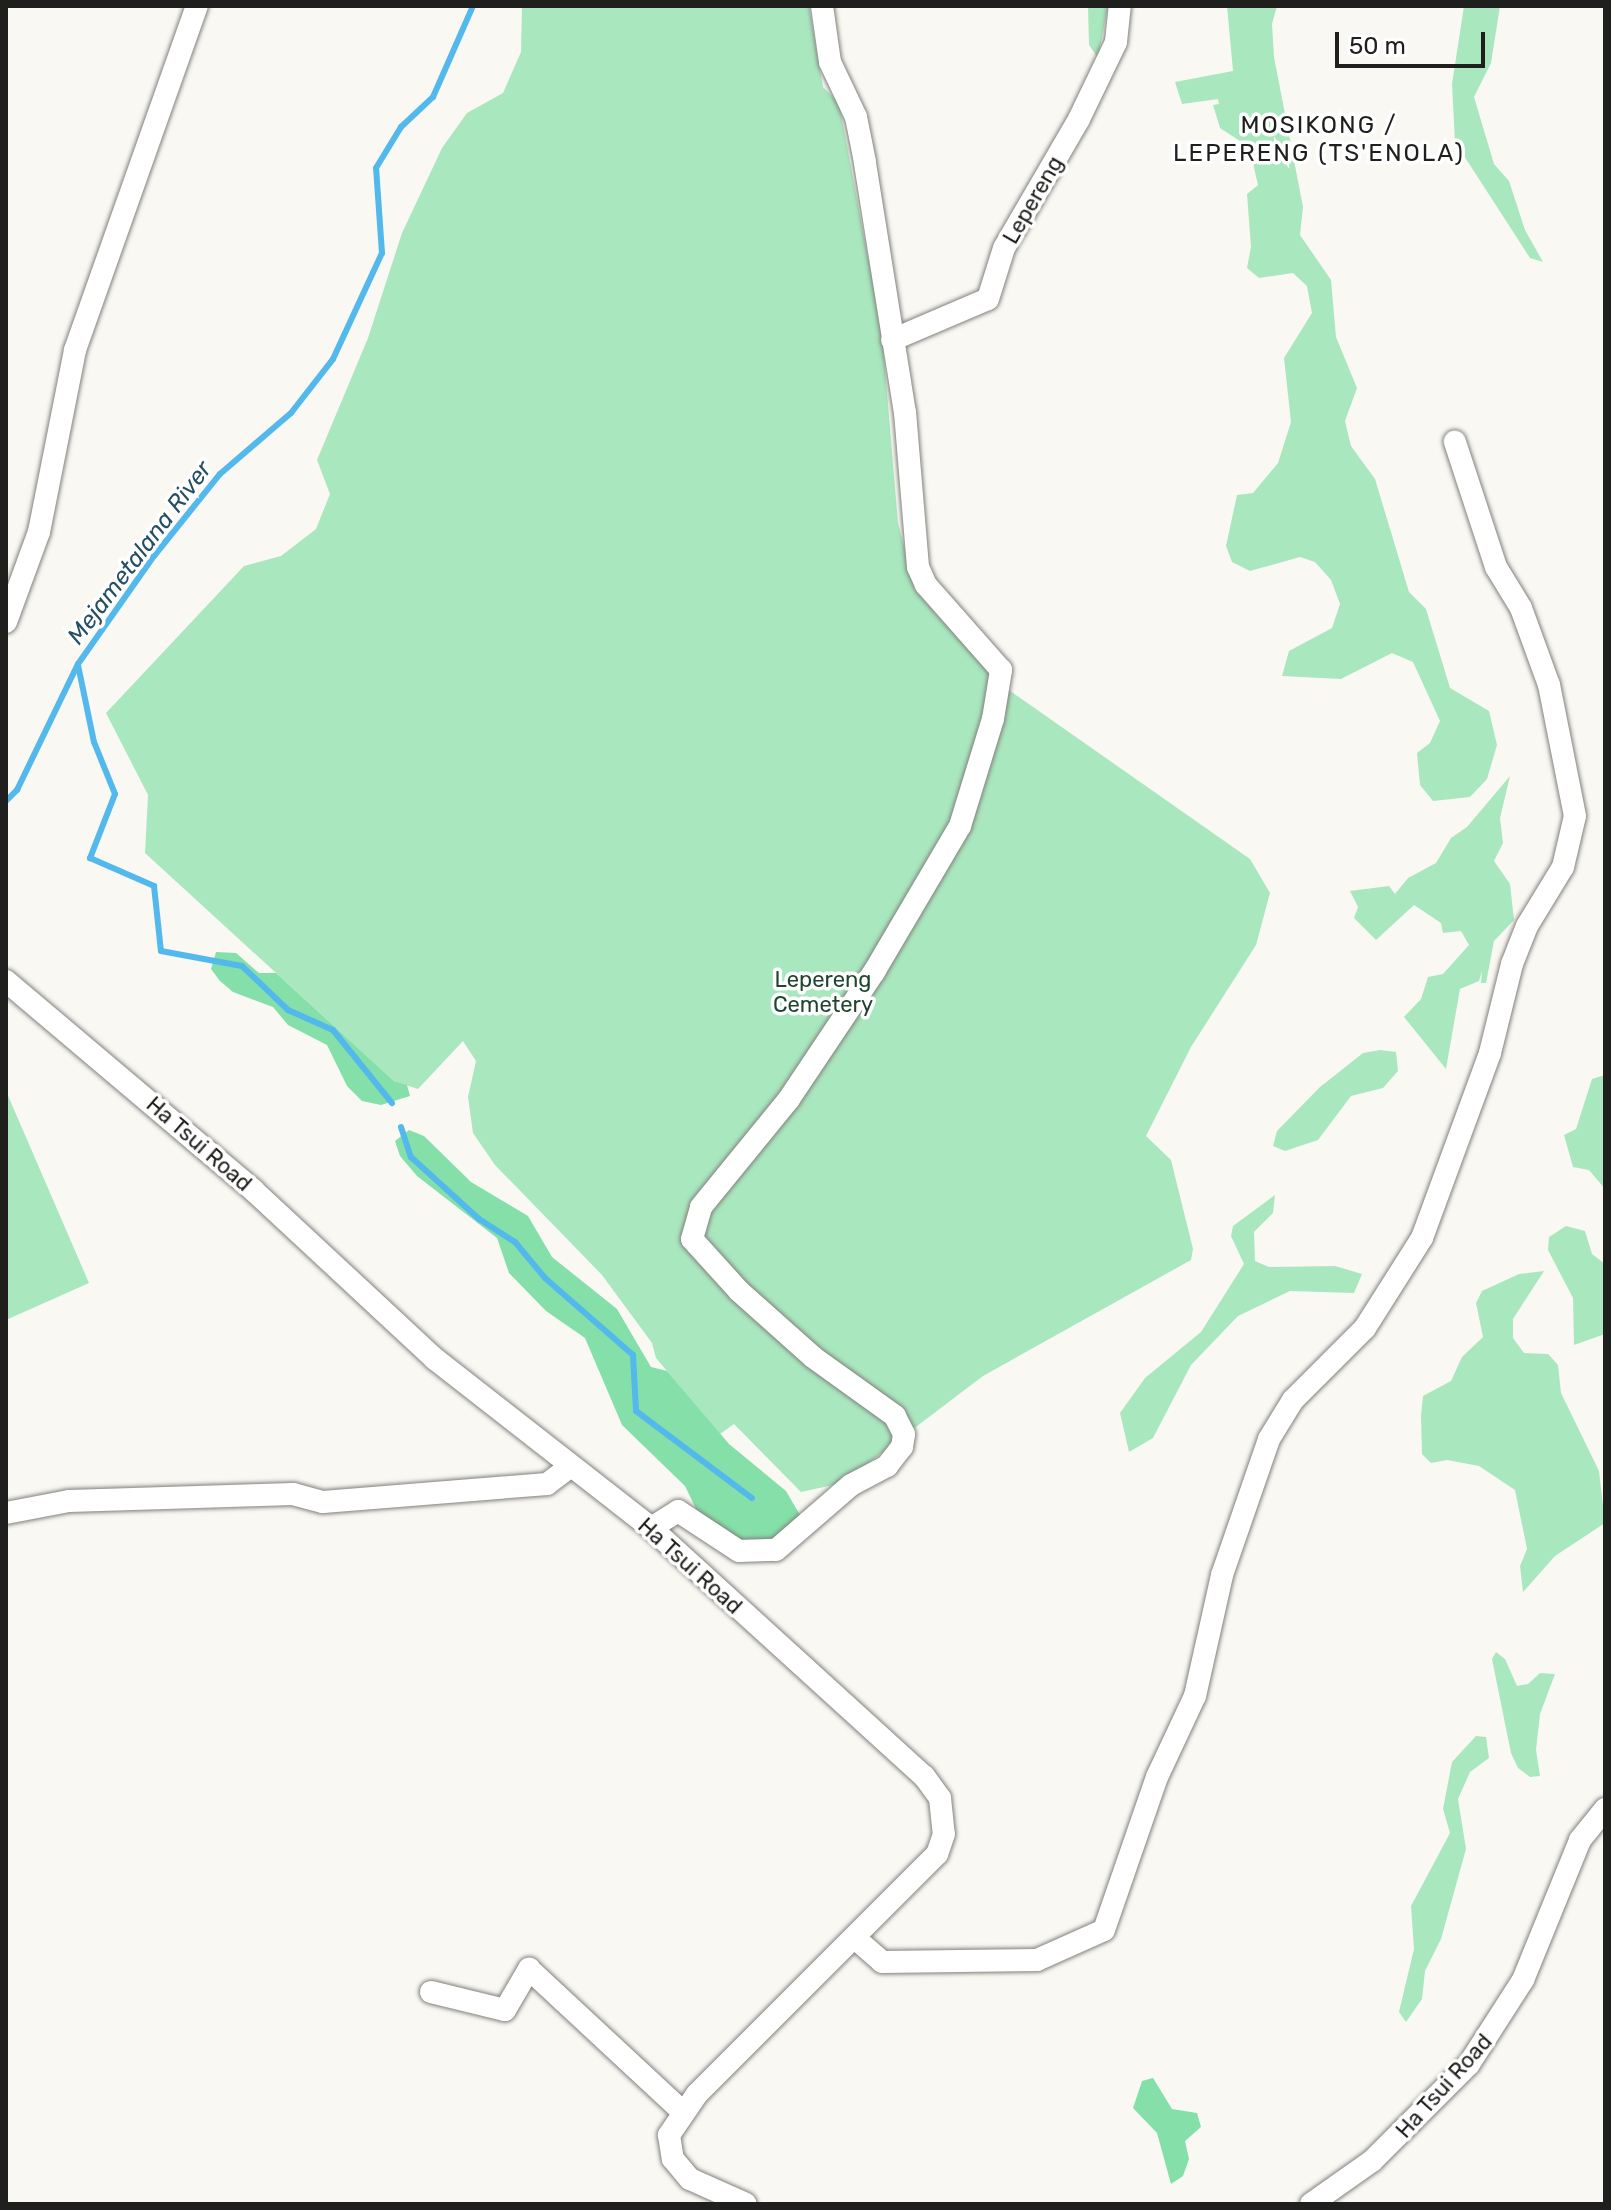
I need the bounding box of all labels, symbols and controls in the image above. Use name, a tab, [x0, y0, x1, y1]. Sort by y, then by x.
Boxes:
scale bar	[1339, 16, 1489, 66]
text: 50 m	[1349, 32, 1406, 60]
district label: MOSIKONG / LEPERENG (TS'ENOLA)	[1173, 112, 1465, 168]
street label: Lepereng	[997, 151, 1069, 249]
water label: Mejametalana River	[62, 456, 218, 650]
park label: Lepereng Cemetery	[773, 966, 873, 1018]
street label: Ha Tsui Road	[141, 1091, 257, 1197]
street label: Ha Tsui Road	[632, 1512, 748, 1620]
street label: Ha Tsui Road	[1390, 2028, 1498, 2144]

